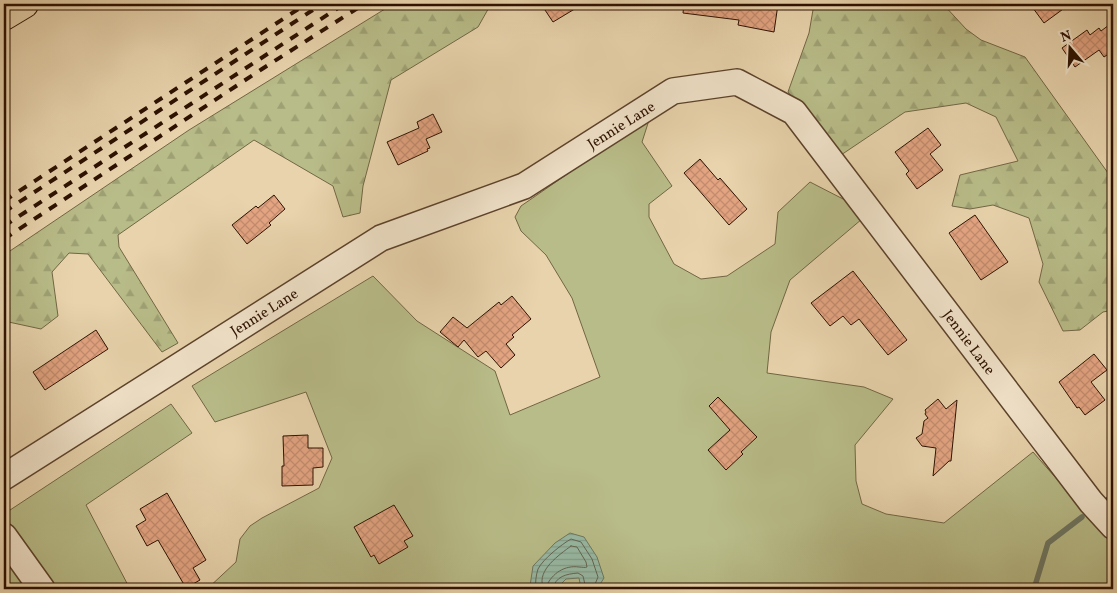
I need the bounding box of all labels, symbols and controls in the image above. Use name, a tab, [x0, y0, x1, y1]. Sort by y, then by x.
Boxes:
north arrow	[1044, 22, 1094, 72]
text: N	[1058, 26, 1074, 48]
street label: Jennie Lane	[584, 97, 660, 155]
street label: Jennie Lane	[227, 284, 303, 342]
street label: Jennie Lane	[936, 306, 999, 380]

